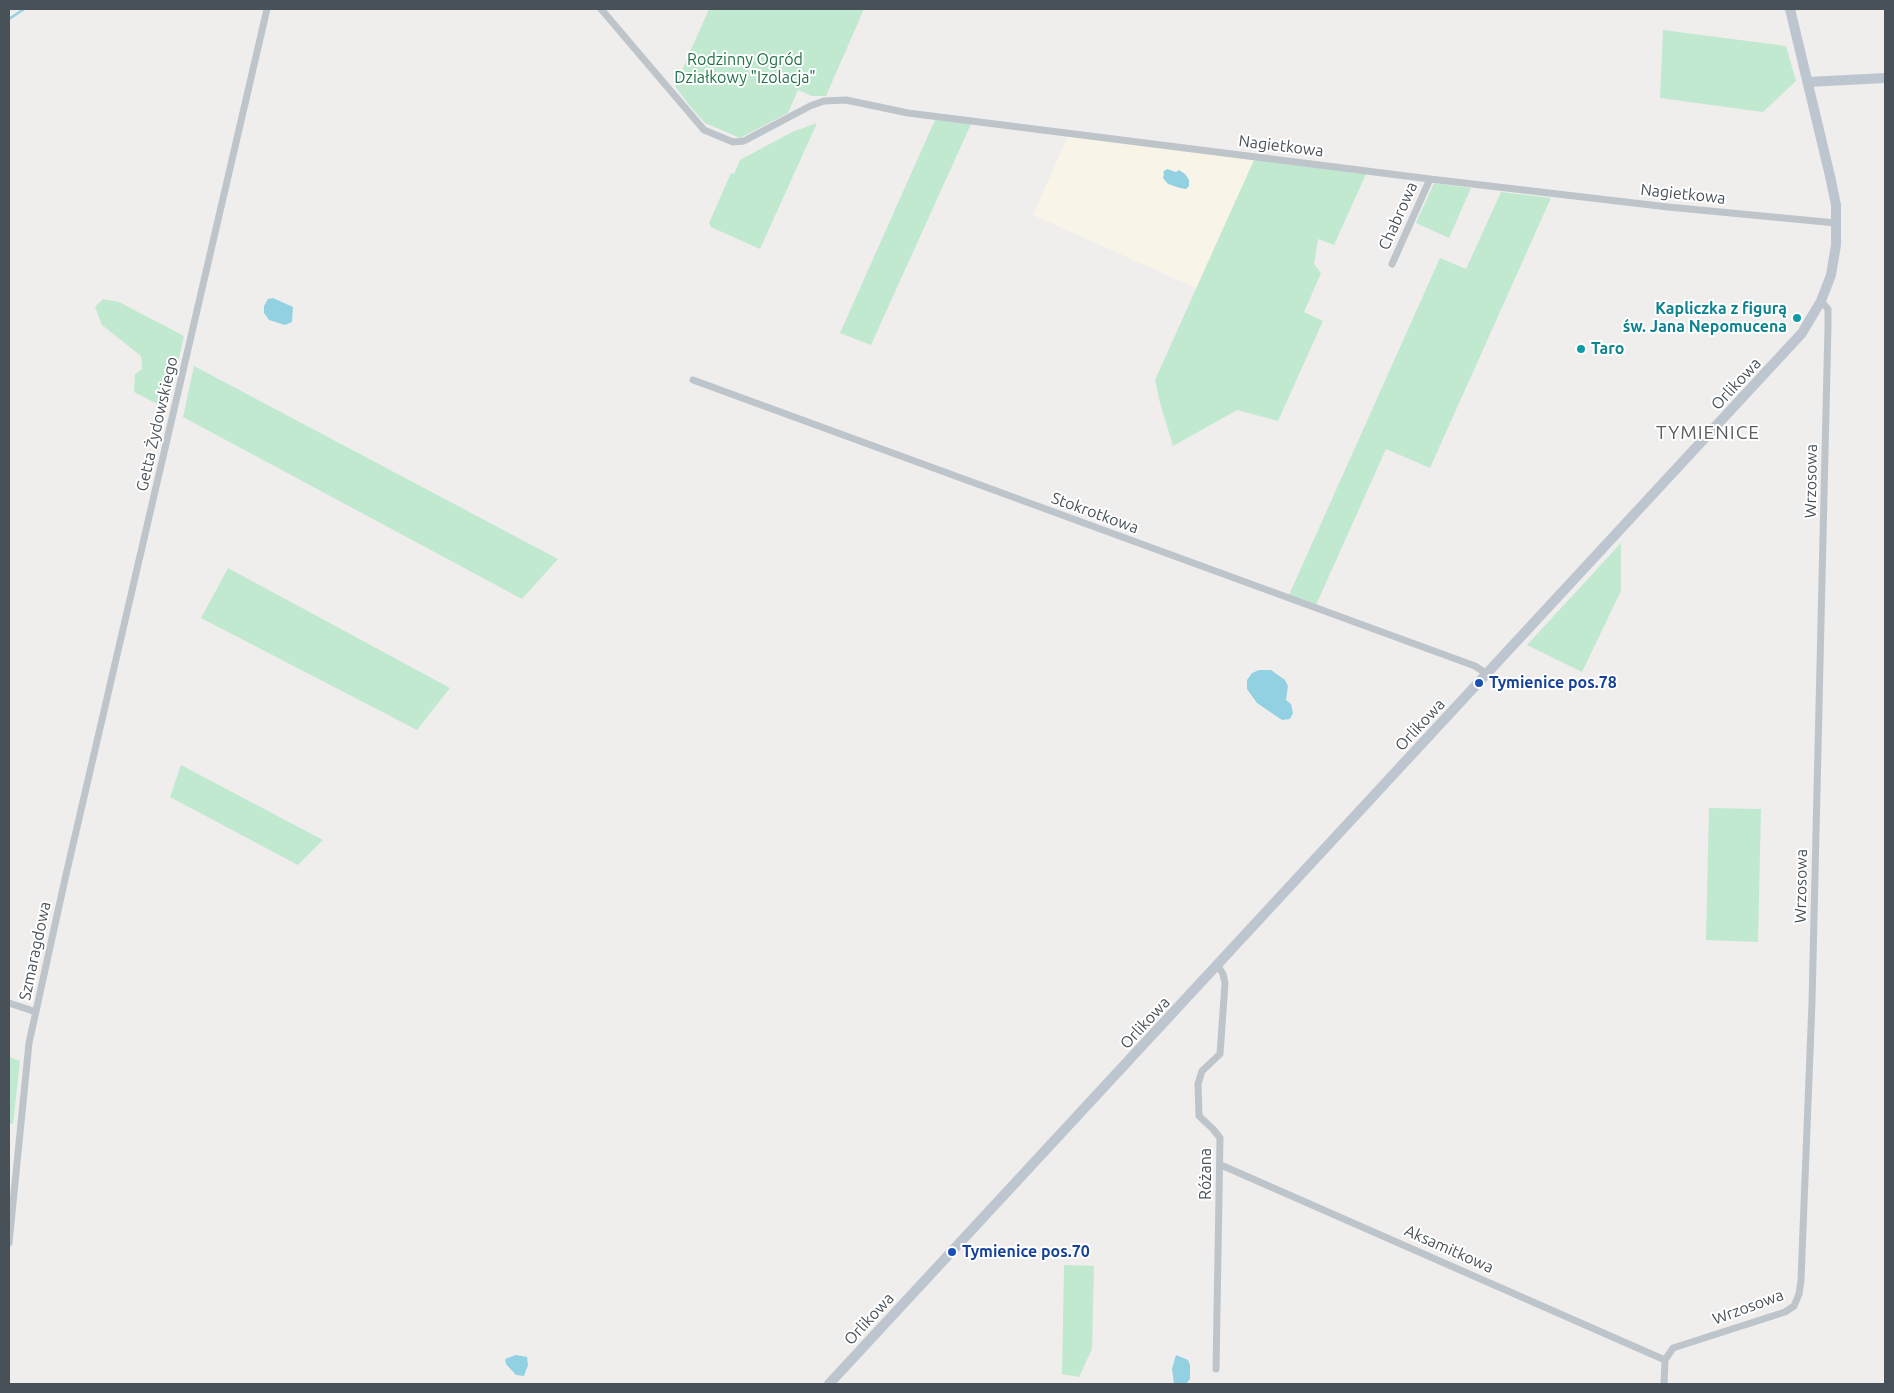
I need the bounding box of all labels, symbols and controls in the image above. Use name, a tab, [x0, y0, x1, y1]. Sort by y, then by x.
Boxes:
park label: Rodzinny Ogród Działkowy "Izolacja"	[674, 50, 816, 88]
street label: Nagietkowa	[1237, 131, 1325, 161]
street label: Chabrowa	[1374, 179, 1422, 253]
street label: Nagietkowa	[1639, 180, 1727, 208]
place label: Kapliczka z figurą św. Jana Nepomucena	[1623, 299, 1787, 337]
marker: Kapliczka z figurą św. Jana Nepomucena	[1791, 312, 1803, 324]
place label: Taro	[1591, 339, 1624, 359]
marker: Taro	[1575, 343, 1587, 355]
street label: Orlikowa	[1707, 354, 1765, 414]
street label: Getta Żydowskiego	[132, 355, 182, 493]
district label: TYMIENICE	[1655, 422, 1761, 444]
street label: Wrzosowa	[1801, 444, 1821, 518]
street label: Stokrotkowa	[1049, 488, 1141, 538]
place label: Tymienice pos.78	[1489, 673, 1617, 693]
marker: Tymienice pos.78	[1473, 677, 1485, 689]
street label: Orlikowa	[1391, 695, 1449, 755]
street label: Wrzosowa	[1791, 849, 1811, 923]
street label: Szmaragdowa	[15, 900, 55, 1002]
street label: Orlikowa	[1116, 993, 1174, 1053]
street label: Różana	[1196, 1148, 1216, 1200]
street label: Aksamitkowa	[1402, 1221, 1496, 1277]
place label: Tymienice pos.70	[962, 1242, 1090, 1262]
marker: Tymienice pos.70	[946, 1246, 958, 1258]
street label: Wrzosowa	[1710, 1285, 1786, 1329]
street label: Orlikowa	[840, 1289, 898, 1349]

